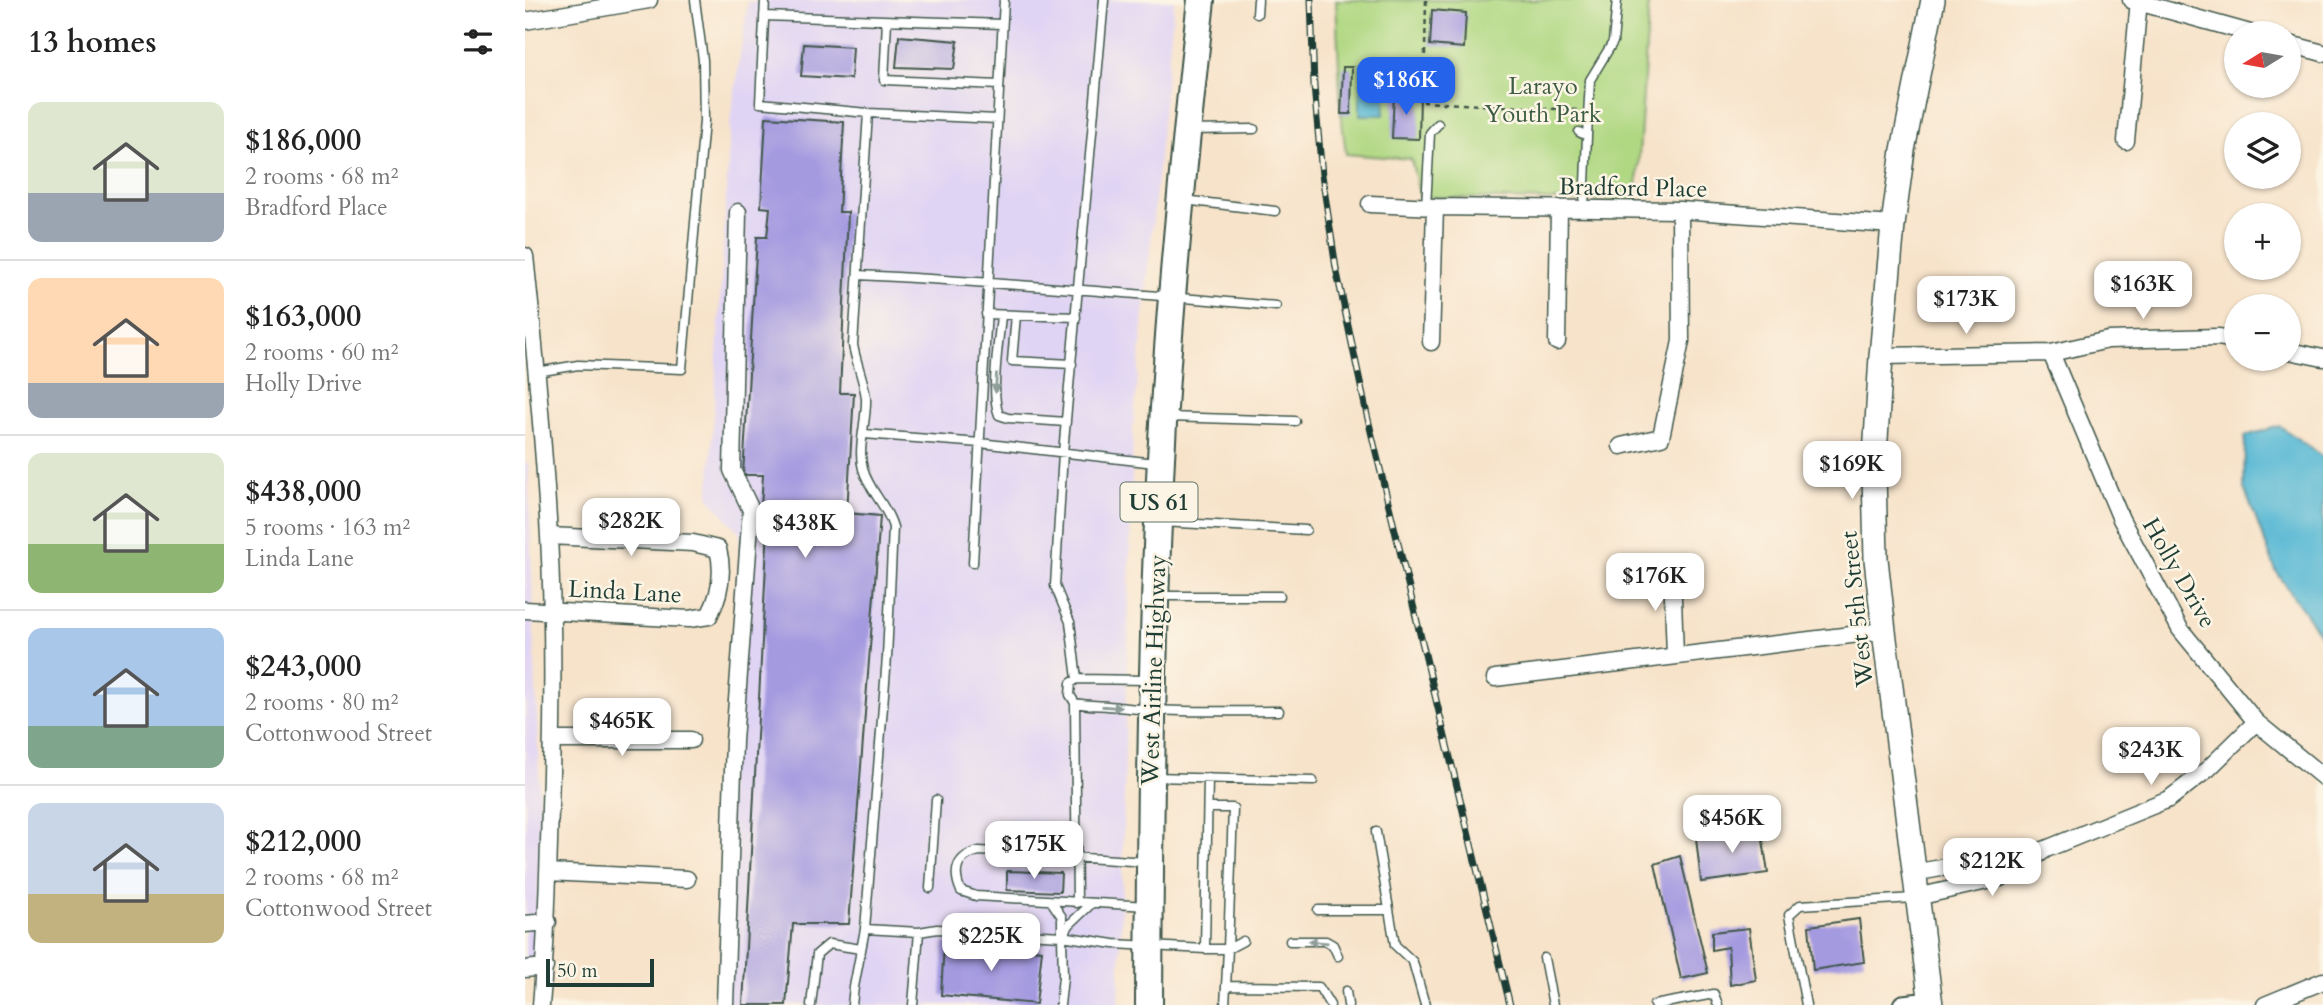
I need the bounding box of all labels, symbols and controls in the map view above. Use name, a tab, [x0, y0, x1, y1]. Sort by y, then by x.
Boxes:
north arrow	[2224, 21, 2301, 98]
map controls	[2224, 21, 2301, 371]
text: 13 homes	[28, 22, 157, 63]
icon: filters	[459, 23, 497, 61]
pin: $186K	[1357, 58, 1455, 117]
text: $186K	[1373, 64, 1439, 95]
park label: Larayo Youth Park	[1484, 70, 1602, 131]
button: layers	[2224, 112, 2301, 189]
text: $186,000	[245, 120, 361, 161]
icon: home	[84, 130, 168, 214]
text: 2 rooms · 68 m²	[245, 161, 398, 192]
street label: Bradford Place	[1558, 170, 1708, 206]
text: Bradford Place	[245, 192, 388, 223]
button: +	[2224, 203, 2301, 280]
pin: $163K	[2094, 262, 2192, 321]
text: $163K	[2110, 268, 2176, 299]
pin: $173K	[1917, 276, 2015, 336]
text: $173K	[1933, 283, 1999, 314]
button: −	[2224, 294, 2301, 371]
text: $163,000	[245, 296, 361, 337]
icon: home	[84, 306, 168, 390]
text: 2 rooms · 60 m²	[245, 337, 398, 368]
text: Holly Drive	[245, 368, 362, 399]
one-way arrow	[991, 372, 1002, 394]
pin: $169K	[1803, 442, 1901, 501]
text: $169K	[1819, 448, 1885, 479]
text: $438,000	[245, 471, 361, 512]
icon: home	[84, 481, 168, 565]
road number: US 61	[1121, 482, 1197, 522]
pin: $282K	[582, 498, 680, 558]
pin: $438K	[756, 500, 854, 560]
text: $282K	[598, 505, 664, 536]
text: $438K	[772, 507, 838, 538]
text: 5 rooms · 163 m²	[245, 512, 410, 543]
street label: Holly Drive	[2134, 512, 2224, 634]
street label: West 5th Street	[1832, 529, 1882, 690]
text: Linda Lane	[245, 543, 354, 574]
street label: West Airline Highway	[1133, 553, 1175, 787]
pin: $176K	[1606, 554, 1704, 613]
text: $176K	[1622, 560, 1688, 591]
street label: Linda Lane	[567, 573, 683, 611]
text: $243,000	[245, 646, 361, 687]
icon: home	[84, 656, 168, 740]
text: 2 rooms · 80 m²	[245, 687, 398, 718]
pin: $465K	[573, 698, 671, 758]
one-way arrow	[1101, 701, 1123, 712]
text: $465K	[589, 705, 655, 736]
text: Cottonwood Street	[245, 718, 432, 749]
pin: $243K	[2102, 728, 2200, 787]
text: $243K	[2118, 734, 2184, 765]
pin: $456K	[1683, 796, 1781, 855]
text: $456K	[1699, 802, 1765, 833]
text: $212,000	[245, 821, 361, 862]
pin: $175K	[985, 822, 1083, 881]
text: $175K	[1001, 828, 1067, 859]
icon: home	[84, 831, 168, 915]
pin: $212K	[1943, 838, 2041, 898]
text: $212K	[1959, 845, 2025, 876]
text: 2 rooms · 68 m²	[245, 862, 398, 893]
text: Cottonwood Street	[245, 893, 432, 924]
pin: $225K	[942, 914, 1040, 973]
text: $225K	[958, 920, 1024, 951]
one-way arrow	[1307, 936, 1329, 947]
scale bar	[546, 956, 655, 988]
text: 50 m	[557, 958, 598, 984]

